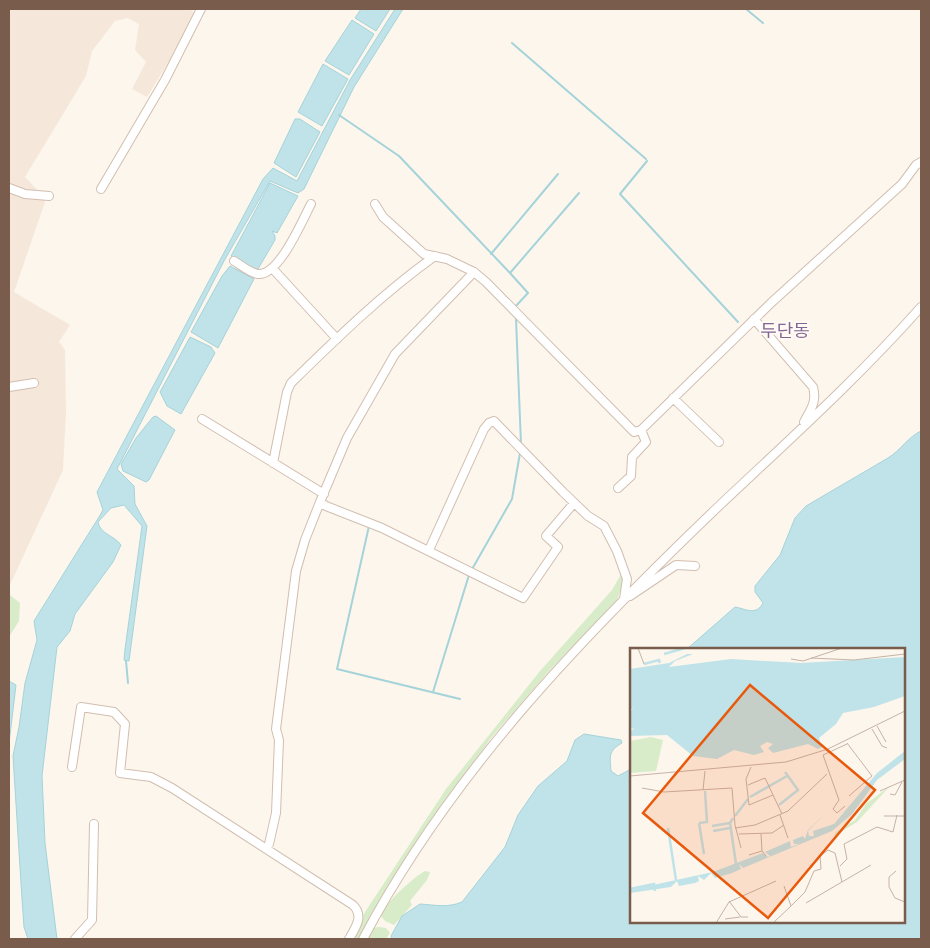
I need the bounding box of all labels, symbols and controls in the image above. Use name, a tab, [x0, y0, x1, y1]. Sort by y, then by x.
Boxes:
district label: 두단동	[760, 319, 810, 341]
inset map	[630, 648, 905, 923]

